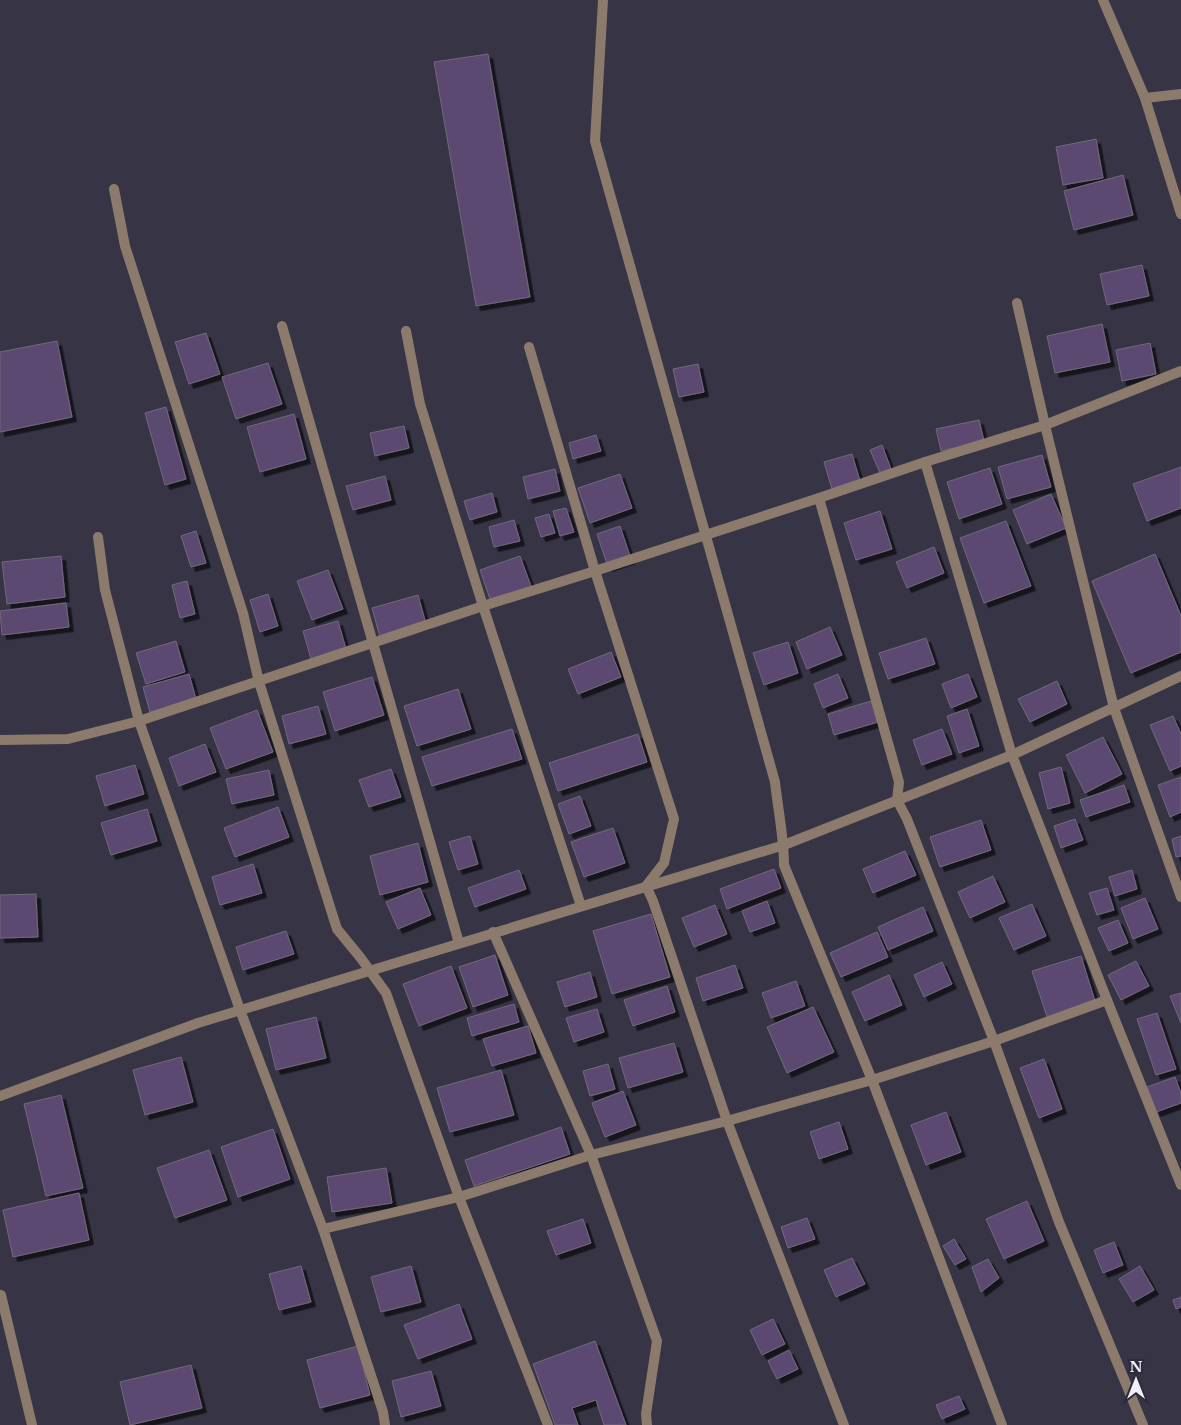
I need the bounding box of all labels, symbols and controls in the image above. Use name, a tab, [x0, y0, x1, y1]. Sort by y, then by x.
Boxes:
north arrow	[1111, 1355, 1161, 1405]
text: N	[1129, 1358, 1143, 1376]

